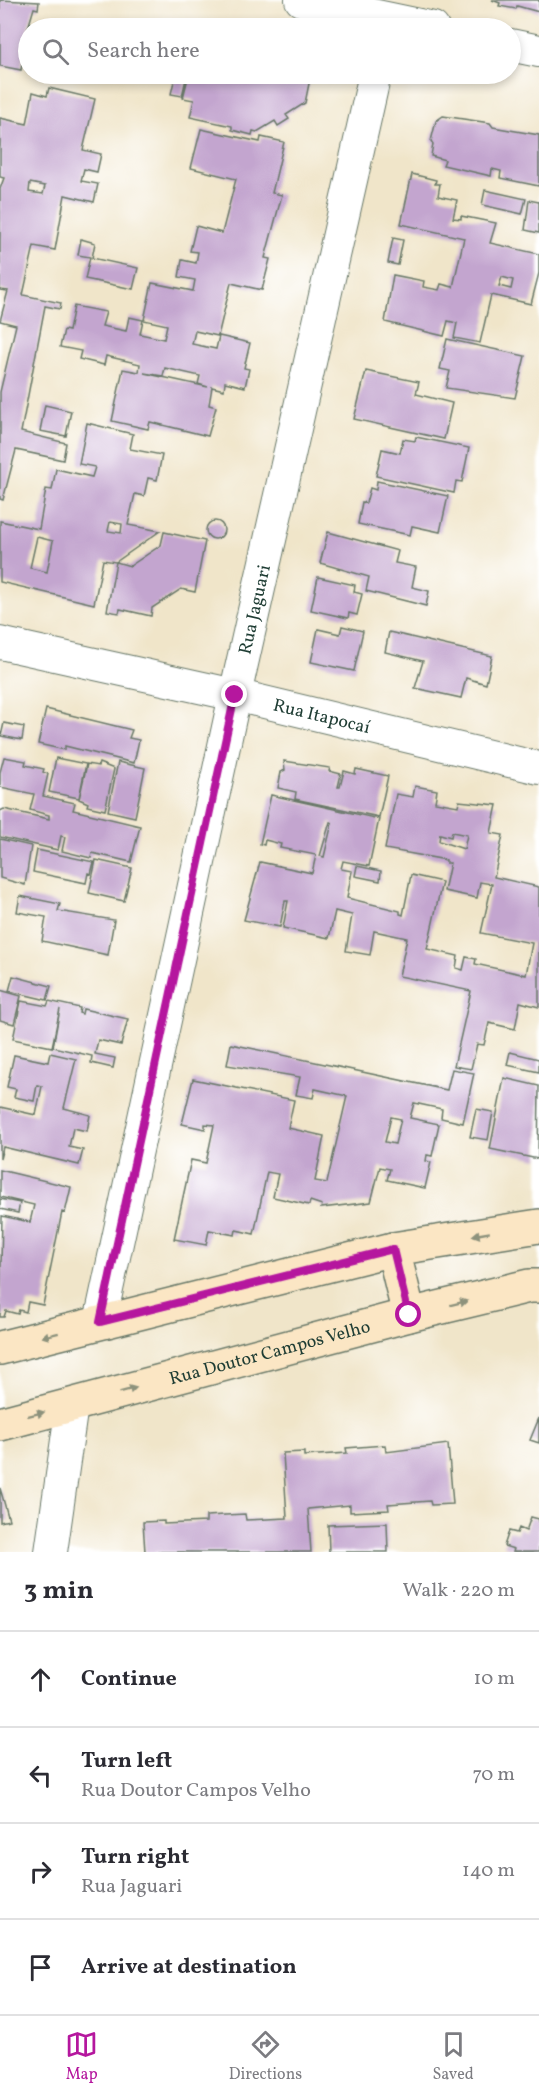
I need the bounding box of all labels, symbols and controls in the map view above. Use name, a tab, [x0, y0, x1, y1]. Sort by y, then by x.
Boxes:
search box	[18, 18, 521, 84]
icon: search	[39, 35, 72, 68]
text: Search here	[87, 36, 200, 67]
street label: Rua Jaguari	[234, 563, 278, 657]
route end	[221, 681, 247, 707]
street label: Rua Itapocaí	[270, 694, 373, 741]
one-way arrow	[472, 1229, 491, 1238]
one-way arrow	[450, 1298, 468, 1308]
route start	[395, 1301, 421, 1327]
street label: Rua Doutor Campos Velho	[167, 1315, 373, 1392]
one-way arrow	[41, 1331, 59, 1340]
one-way arrow	[119, 1385, 137, 1395]
one-way arrow	[27, 1409, 45, 1419]
text: 3 min	[24, 1573, 94, 1609]
text: Walk · 220 m	[403, 1577, 515, 1605]
icon: ahead	[24, 1663, 57, 1696]
text: Continue	[81, 1664, 177, 1695]
text: 10 m	[474, 1665, 515, 1693]
text: Turn left	[81, 1746, 172, 1777]
icon: left	[24, 1759, 57, 1792]
text: 70 m	[472, 1761, 515, 1789]
text: Rua Doutor Campos Velho	[81, 1777, 311, 1805]
text: Turn right	[81, 1842, 189, 1873]
icon: right	[24, 1855, 57, 1888]
text: 140 m	[462, 1857, 515, 1885]
text: Rua Jaguari	[81, 1873, 182, 1901]
icon: arrive	[24, 1951, 57, 1984]
text: Arrive at destination	[81, 1952, 297, 1983]
tab: Map	[65, 2028, 98, 2086]
tab: Directions	[229, 2028, 302, 2086]
tab: Saved	[433, 2028, 474, 2086]

